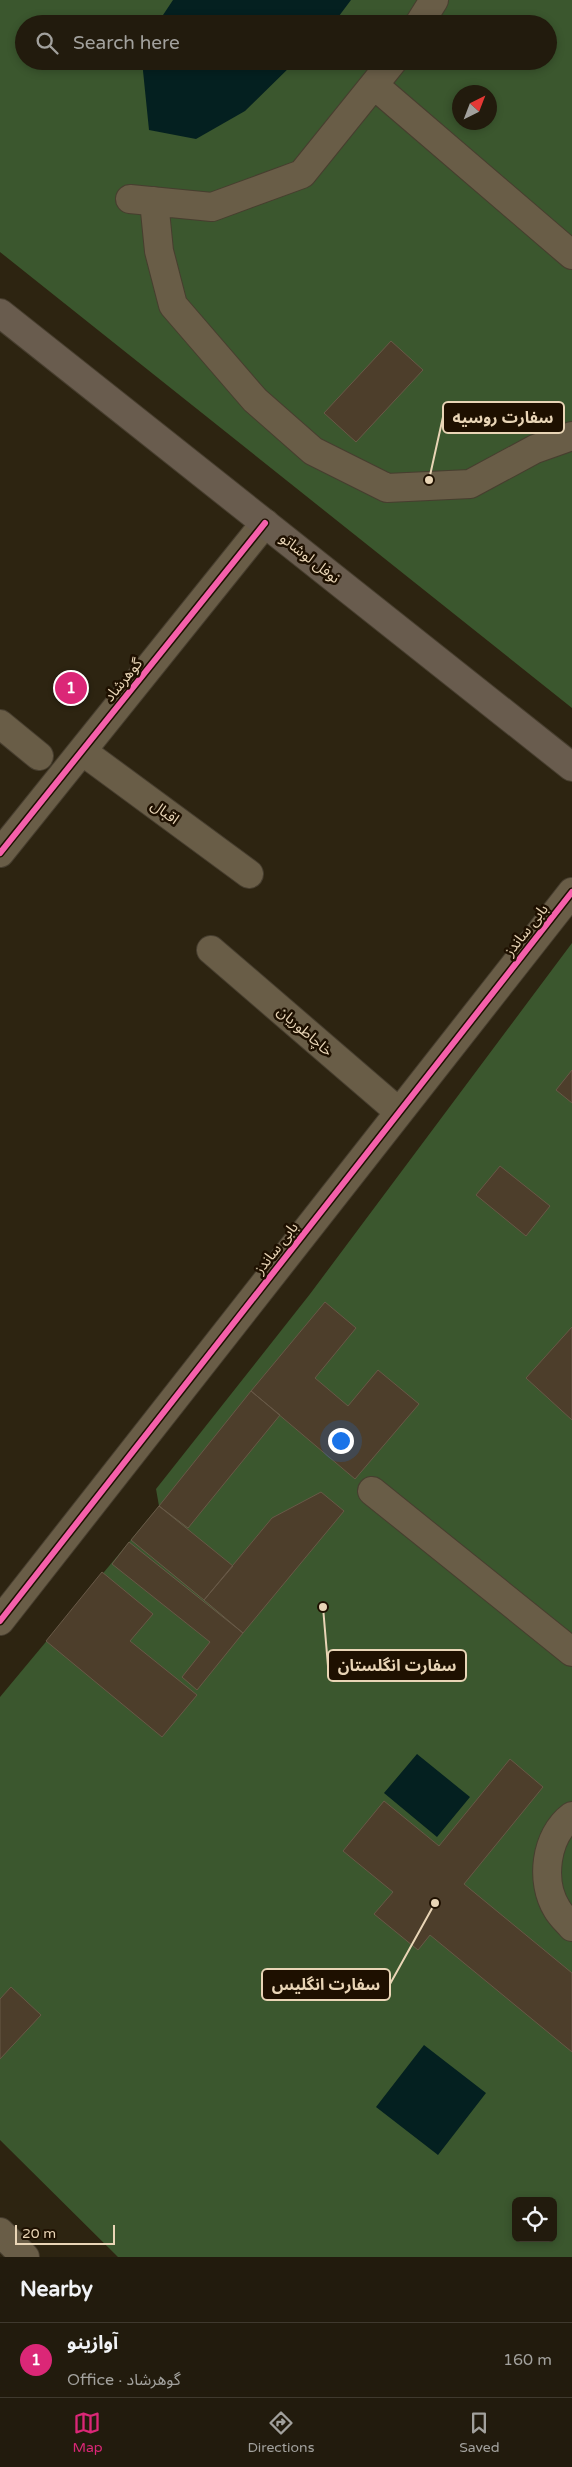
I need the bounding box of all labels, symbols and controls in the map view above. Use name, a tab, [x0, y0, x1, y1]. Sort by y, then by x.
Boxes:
search box	[15, 15, 557, 70]
icon: search	[33, 29, 61, 57]
text: Search here	[73, 32, 180, 54]
north arrow	[452, 85, 497, 130]
callout: سفارت روسیه	[443, 402, 564, 433]
text: سفارت روسیه	[453, 408, 554, 428]
street label: نوفل لوشاتو	[276, 529, 344, 587]
street label: گوهرشاد	[100, 654, 146, 705]
pin: 1	[55, 669, 87, 707]
street label: اقبال	[147, 796, 183, 828]
street label: بابی ساندز	[500, 900, 552, 960]
street label: خاچاطوریان	[273, 1002, 337, 1061]
street label: بابی ساندز	[250, 1218, 302, 1278]
your location	[328, 1428, 354, 1454]
callout: سفارت انگلستان	[328, 1650, 466, 1681]
text: سفارت انگلستان	[338, 1656, 456, 1676]
callout: سفارت انگلیس	[262, 1969, 390, 2000]
text: سفارت انگلیس	[272, 1975, 380, 1995]
map controls	[512, 2197, 557, 2242]
button: locate	[512, 2197, 557, 2242]
scale bar	[15, 2222, 115, 2245]
text: 20 m	[22, 2225, 56, 2242]
text: Nearby	[20, 2277, 93, 2302]
text: آوازینو	[67, 2332, 118, 2354]
text: 1	[31, 2350, 41, 2370]
text: 160 m	[503, 2350, 552, 2370]
text: Office · گوهرشاد	[67, 2370, 181, 2390]
tab: Map	[72, 2409, 103, 2456]
tab: Directions	[247, 2409, 314, 2456]
tab: Saved	[459, 2409, 500, 2456]

